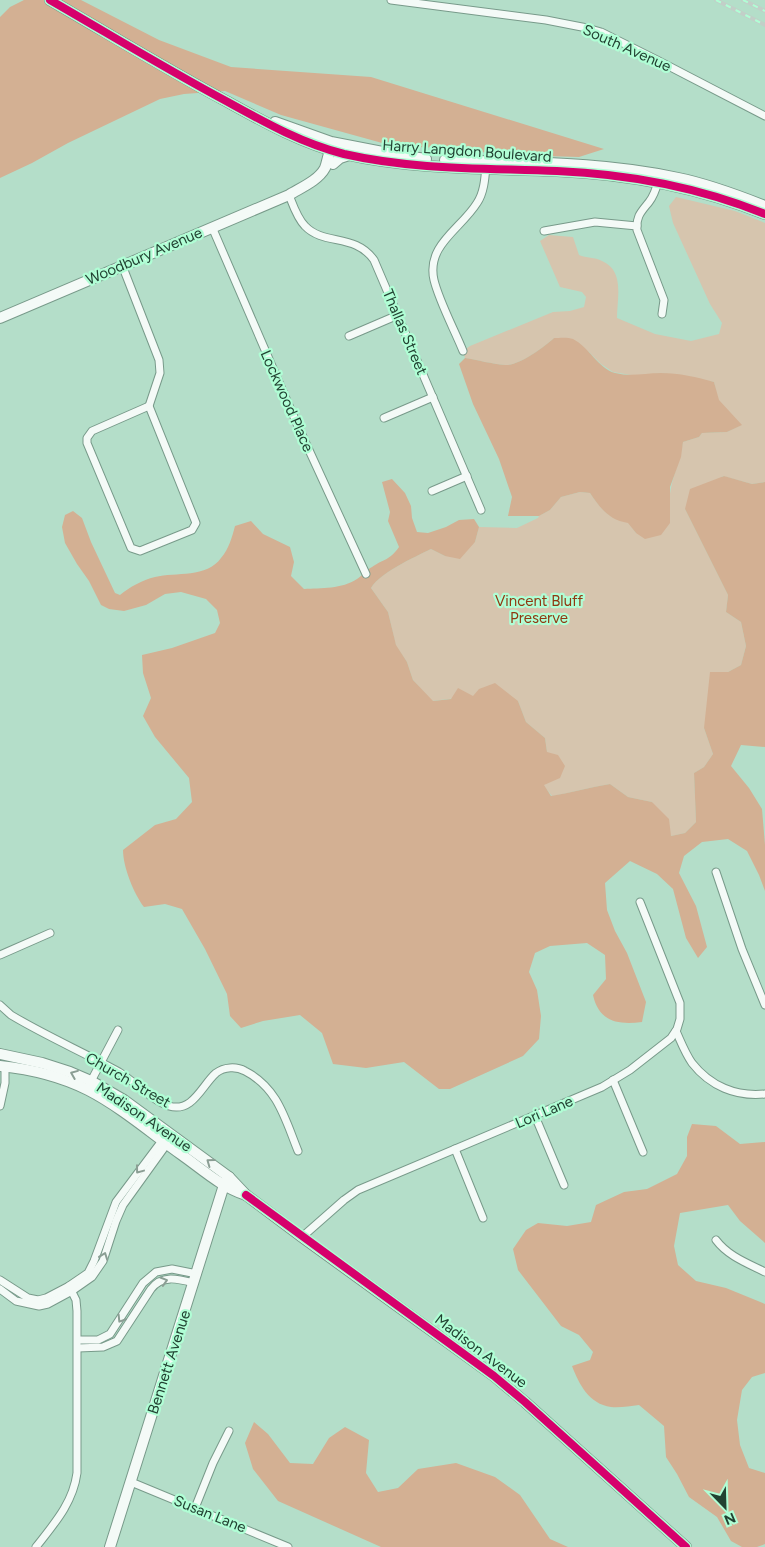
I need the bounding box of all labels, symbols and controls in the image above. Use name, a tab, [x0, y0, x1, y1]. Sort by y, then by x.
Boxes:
street label: South Avenue	[580, 21, 674, 75]
street label: Harry Langdon Boulevard	[382, 136, 552, 166]
street label: Woodbury Avenue	[83, 223, 205, 289]
street label: Thallas Street	[379, 286, 431, 378]
street label: Lockwood Place	[257, 347, 317, 455]
park label: Vincent Bluff Preserve	[495, 592, 584, 627]
street label: Church Street	[82, 1048, 174, 1112]
one-way arrow	[70, 1069, 79, 1080]
street label: Madison Avenue	[93, 1078, 195, 1156]
street label: Lori Lane	[513, 1092, 575, 1132]
one-way arrow	[206, 1159, 215, 1169]
one-way arrow	[136, 1164, 145, 1174]
one-way arrow	[98, 1253, 108, 1261]
one-way arrow	[159, 1276, 167, 1286]
street label: Bennett Avenue	[144, 1308, 194, 1416]
street label: Madison Avenue	[431, 1310, 531, 1392]
one-way arrow	[117, 1313, 127, 1322]
north arrow	[700, 1482, 750, 1532]
street label: Susan Lane	[171, 1491, 249, 1537]
text: N	[722, 1509, 738, 1528]

